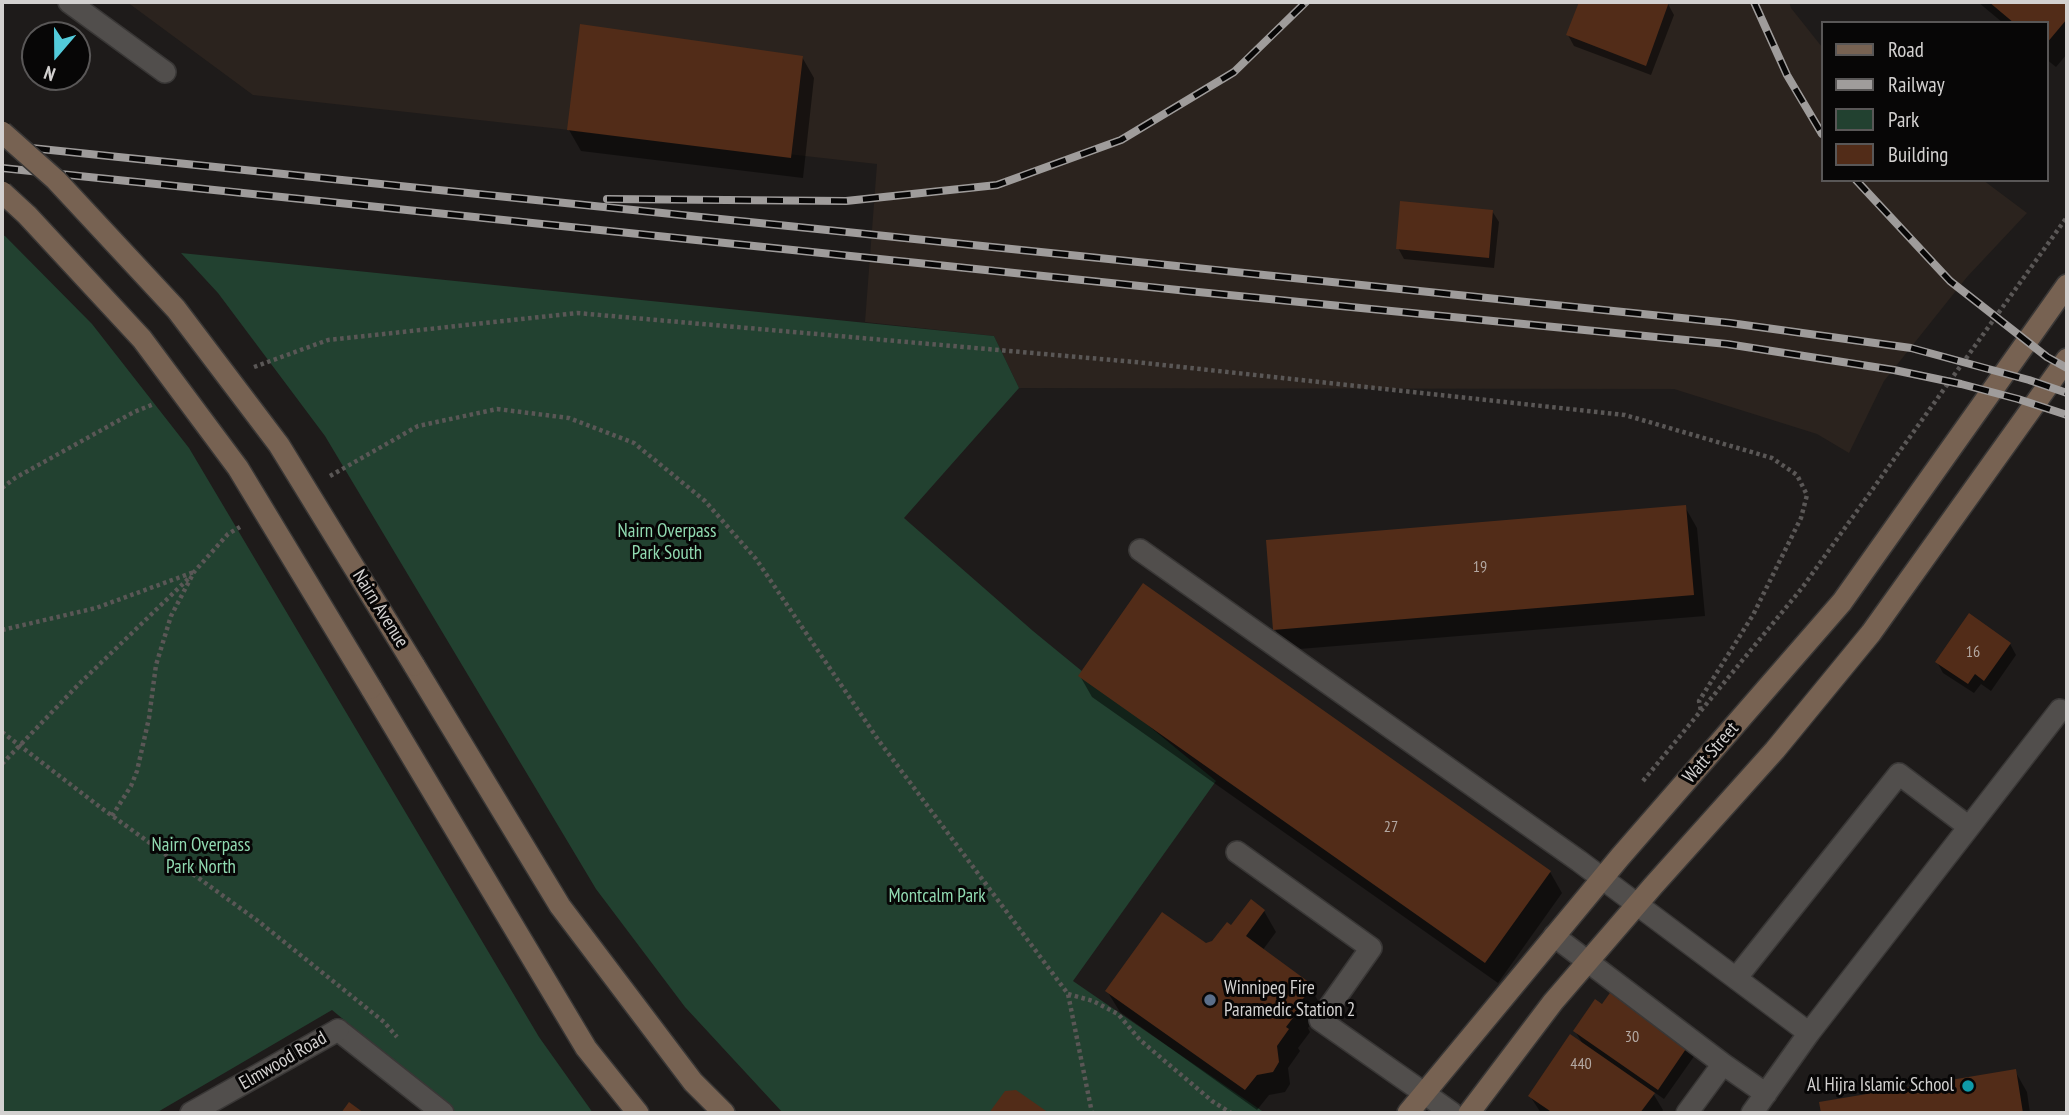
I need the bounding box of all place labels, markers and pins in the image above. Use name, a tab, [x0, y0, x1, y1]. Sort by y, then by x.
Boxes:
place label: Winnipeg Fire Paramedic Station 2	[1224, 978, 1355, 1022]
marker: Winnipeg Fire Paramedic Station 2	[1202, 992, 1218, 1008]
place label: Al Hijra Islamic School	[1807, 1075, 1954, 1097]
marker: Al Hijra Islamic School	[1960, 1078, 1976, 1094]

